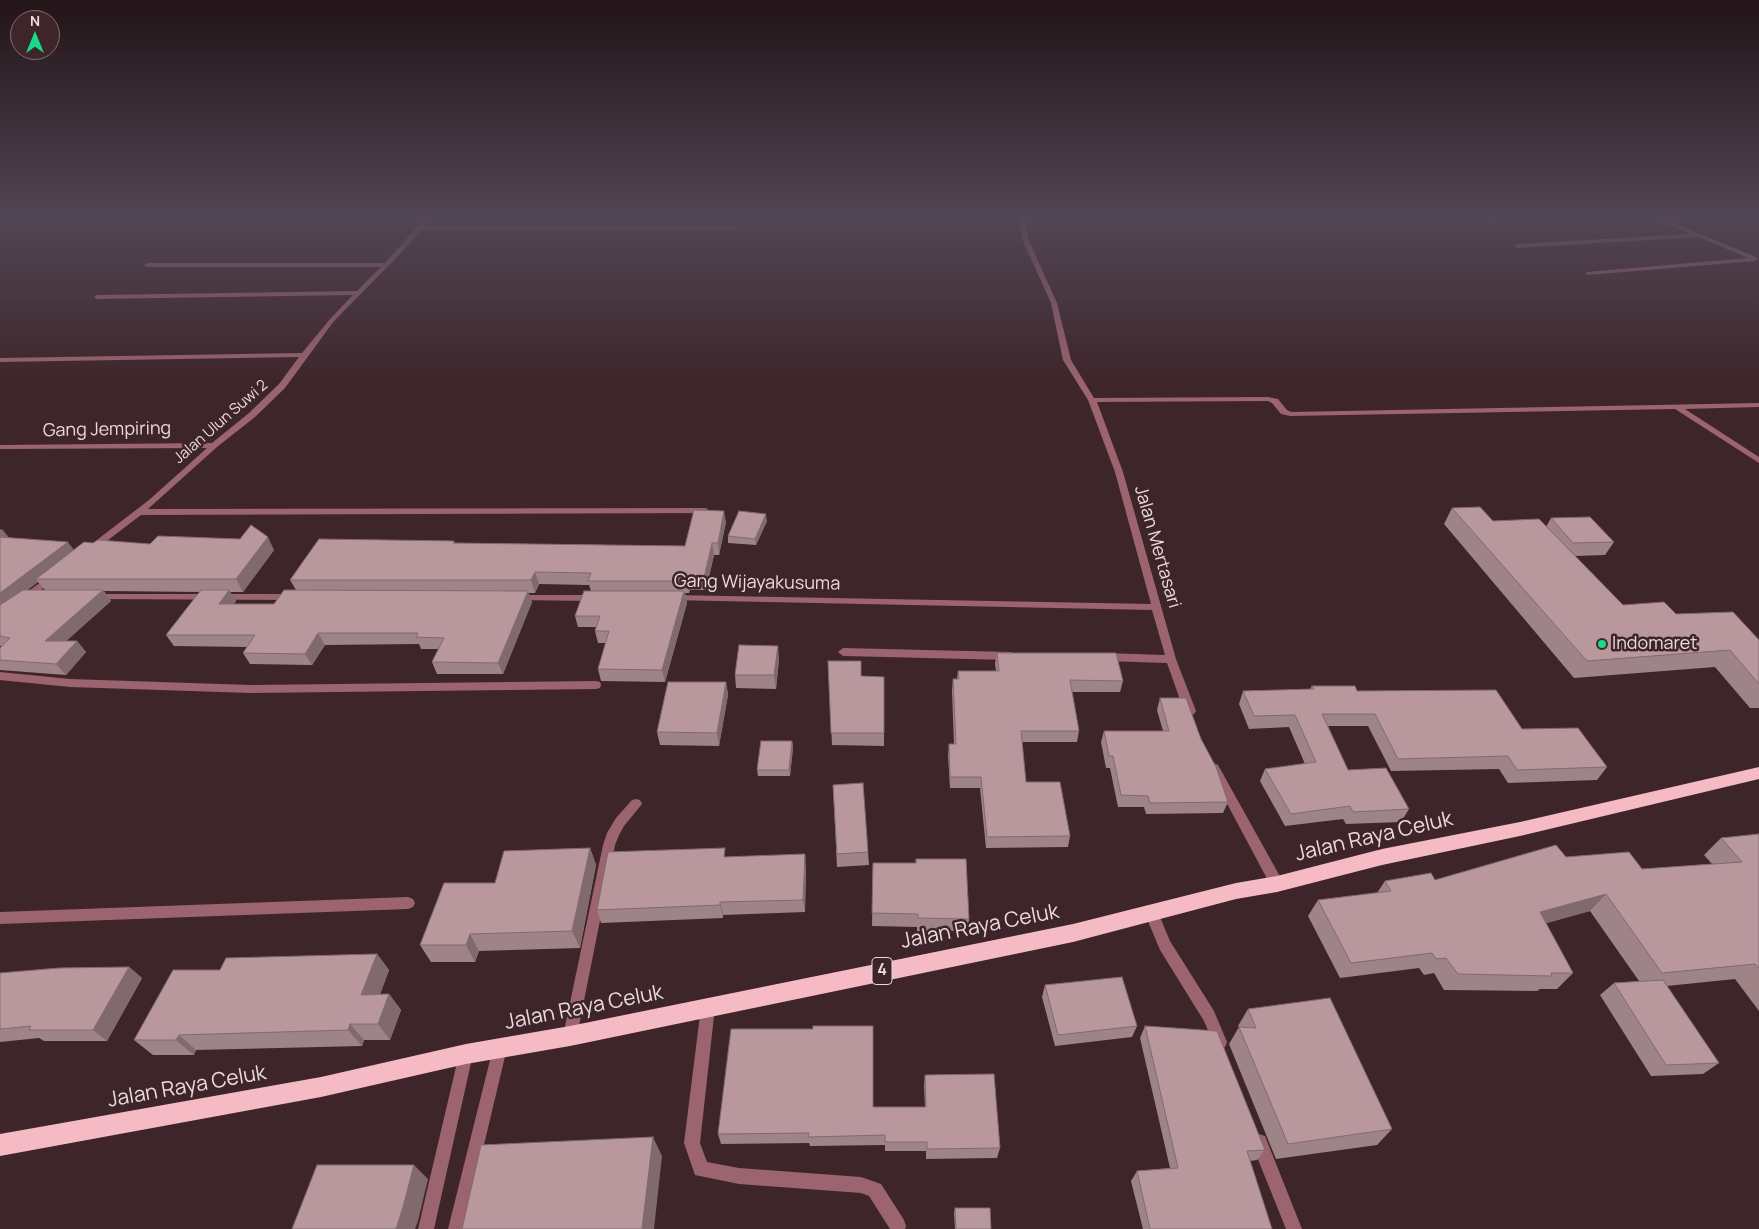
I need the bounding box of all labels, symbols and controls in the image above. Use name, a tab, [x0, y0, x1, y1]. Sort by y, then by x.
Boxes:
north arrow	[10, 10, 60, 60]
text: N	[30, 11, 40, 30]
street label: Jalan Ulun Suwi 2	[170, 376, 272, 468]
street label: Gang Jempiring	[43, 418, 171, 442]
street label: Jalan Mertasari	[1129, 483, 1185, 611]
street label: Gang Wijayakusuma	[674, 571, 840, 595]
place label: Indomaret	[1612, 633, 1697, 655]
marker: Indomaret	[1596, 638, 1608, 650]
street label: Jalan Raya Celuk	[1293, 807, 1455, 867]
street label: Jalan Raya Celuk	[899, 899, 1061, 955]
road number: 4	[872, 958, 892, 984]
street label: Jalan Raya Celuk	[503, 980, 665, 1036]
street label: Jalan Raya Celuk	[106, 1061, 268, 1113]

